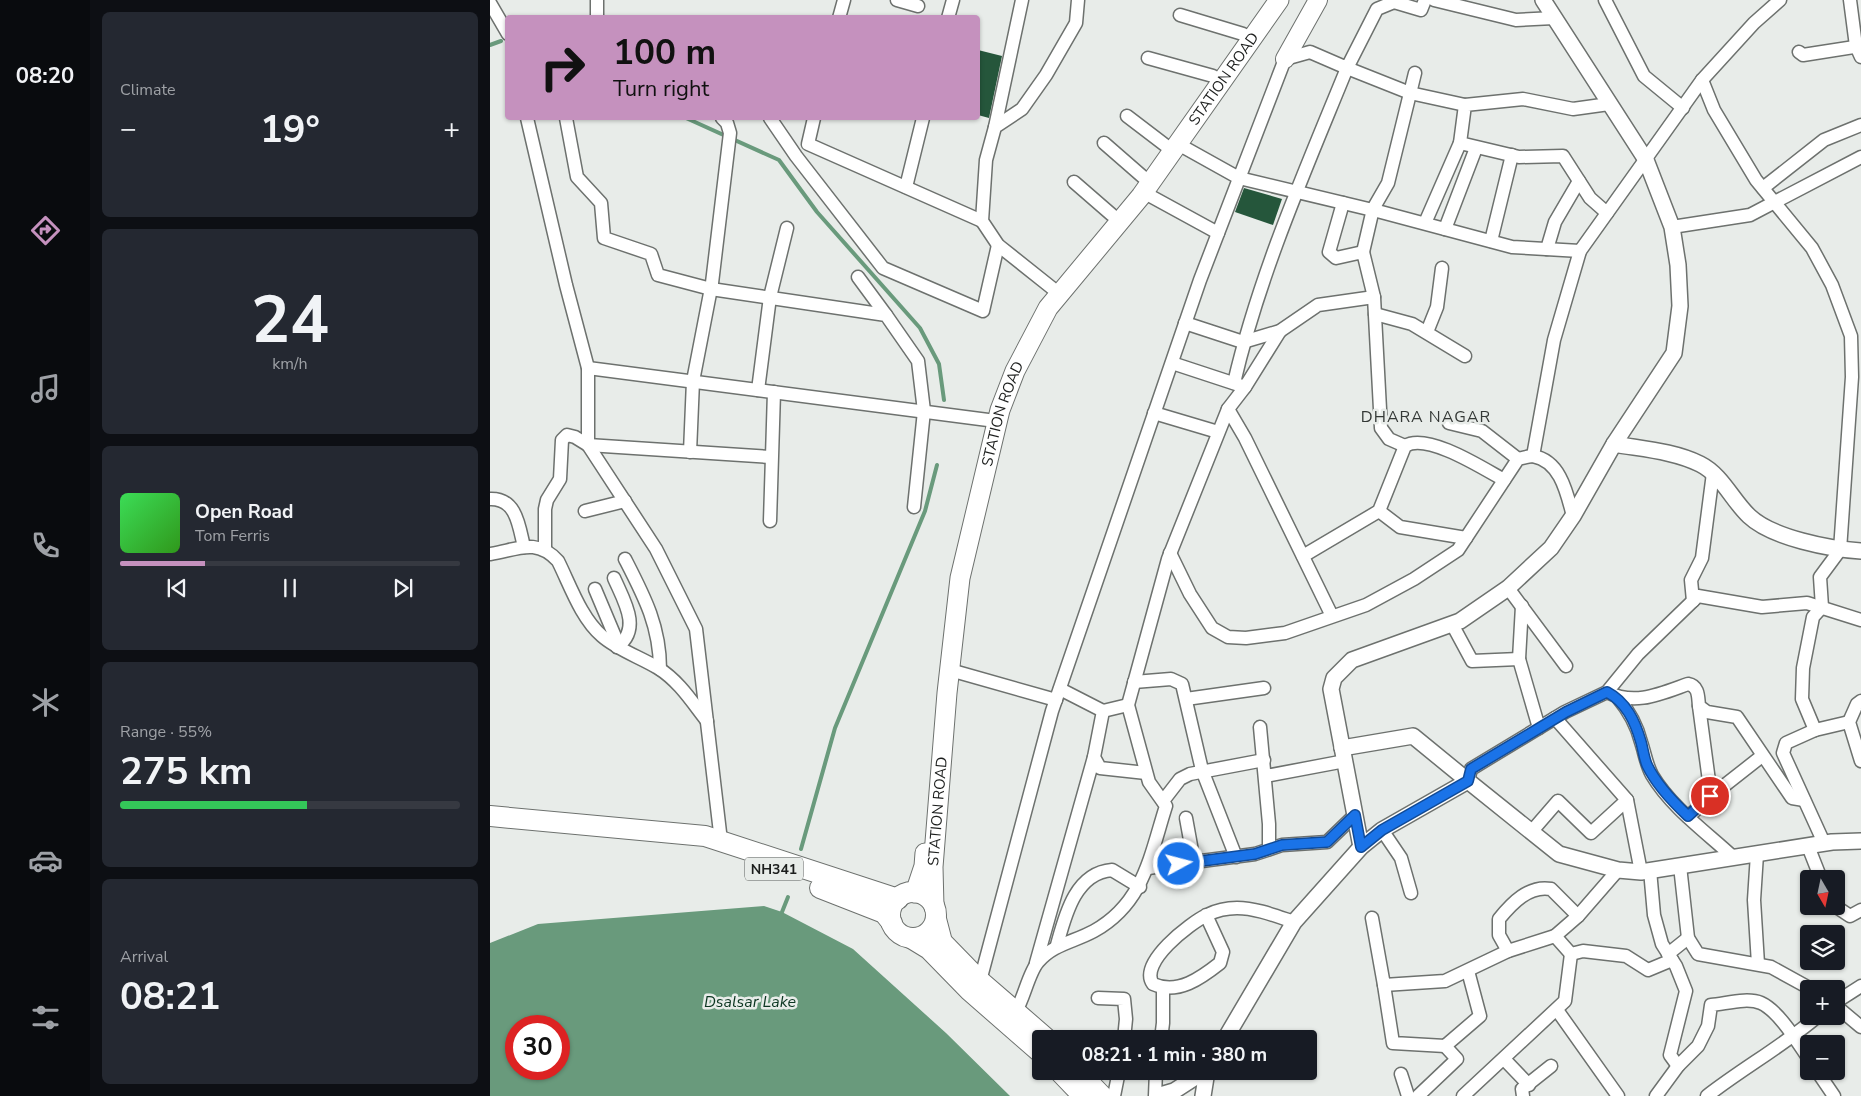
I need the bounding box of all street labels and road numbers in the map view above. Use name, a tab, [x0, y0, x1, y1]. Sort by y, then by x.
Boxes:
street label: STATION ROAD	[1184, 28, 1263, 129]
street label: STATION ROAD	[977, 358, 1028, 468]
street label: STATION ROAD	[923, 756, 952, 867]
road number: NH341	[745, 858, 803, 881]

